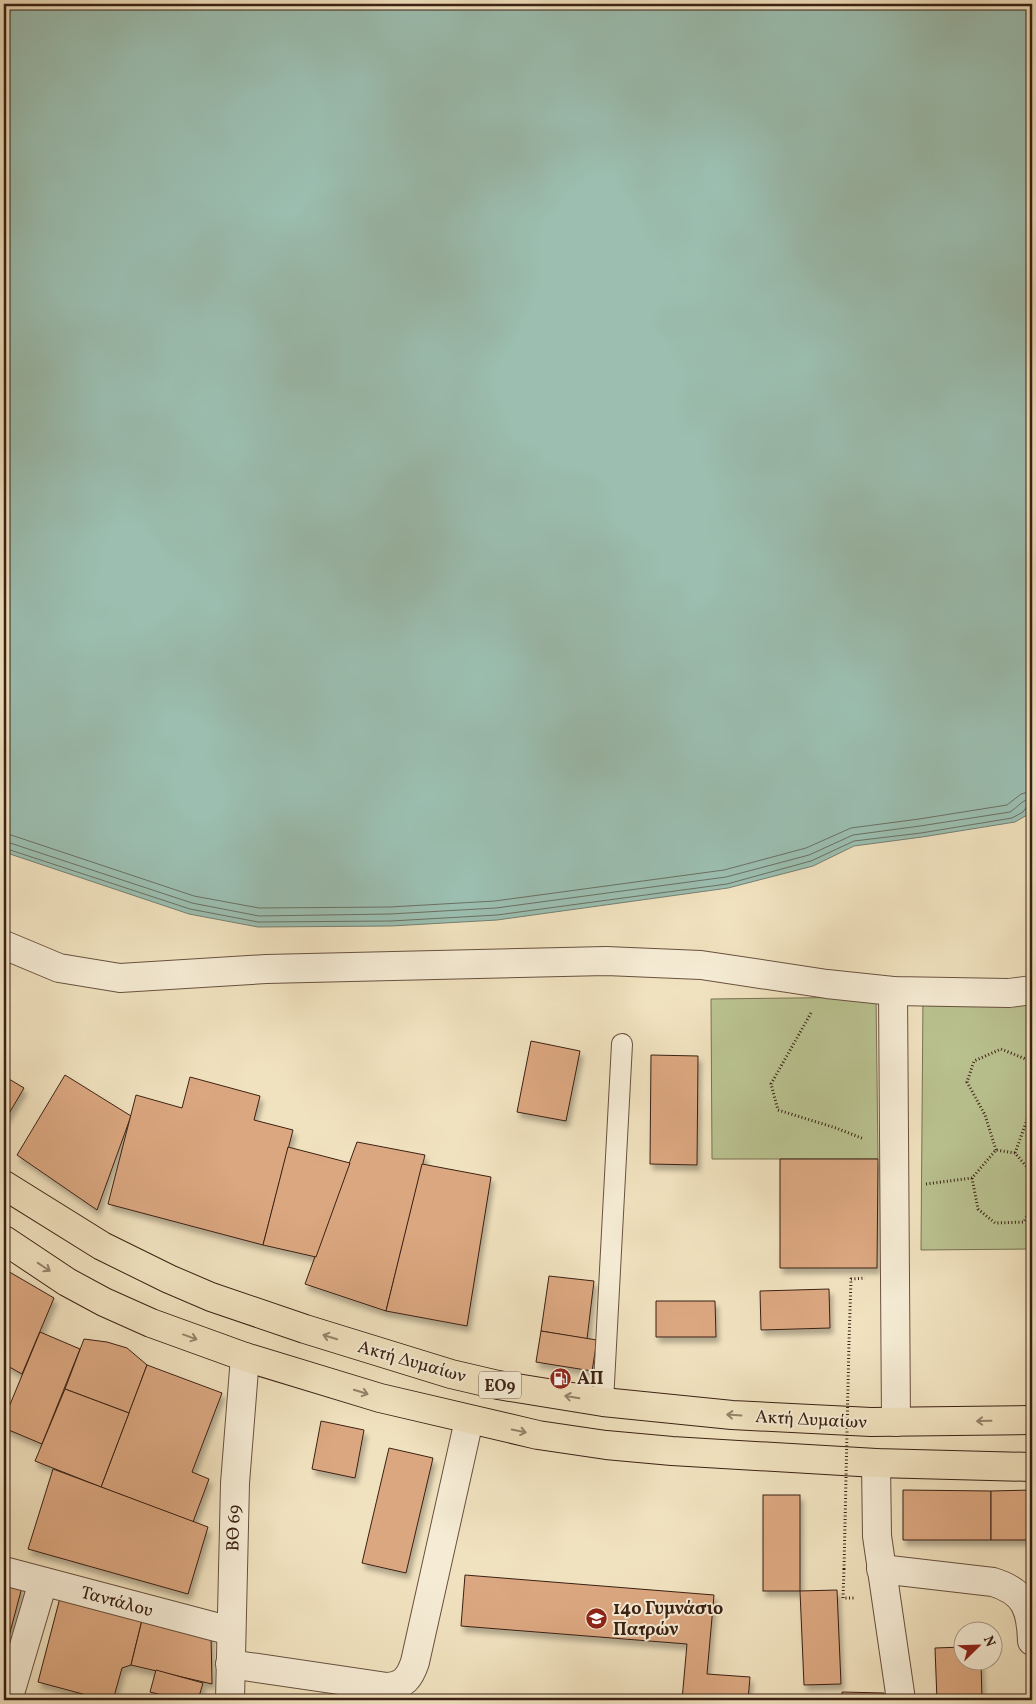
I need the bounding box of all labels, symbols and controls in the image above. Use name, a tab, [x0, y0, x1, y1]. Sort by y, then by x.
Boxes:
one-way arrow	[37, 1262, 51, 1272]
one-way arrow	[322, 1331, 338, 1341]
one-way arrow	[182, 1333, 198, 1342]
street label: Ακτή Δυμαίων	[355, 1335, 469, 1390]
fuel station icon: ΑΠ	[549, 1366, 573, 1390]
place label: ΑΠ	[577, 1367, 604, 1392]
road number: ΕΟ9	[479, 1372, 521, 1398]
one-way arrow	[353, 1388, 369, 1398]
one-way arrow	[565, 1391, 581, 1401]
street label: Ακτή Δυμαίων	[755, 1405, 868, 1436]
one-way arrow	[726, 1410, 742, 1419]
one-way arrow	[976, 1416, 992, 1426]
one-way arrow	[511, 1427, 527, 1436]
street label: ΒΘ 69	[221, 1504, 248, 1552]
street label: Ταντάλου	[78, 1581, 156, 1624]
place label: 14o Γυμνάσιο Πατρών	[613, 1597, 723, 1643]
school or university icon: 14o Γυμνάσιο Πατρών	[585, 1606, 609, 1630]
north arrow	[954, 1622, 1004, 1672]
text: N	[978, 1633, 999, 1650]

